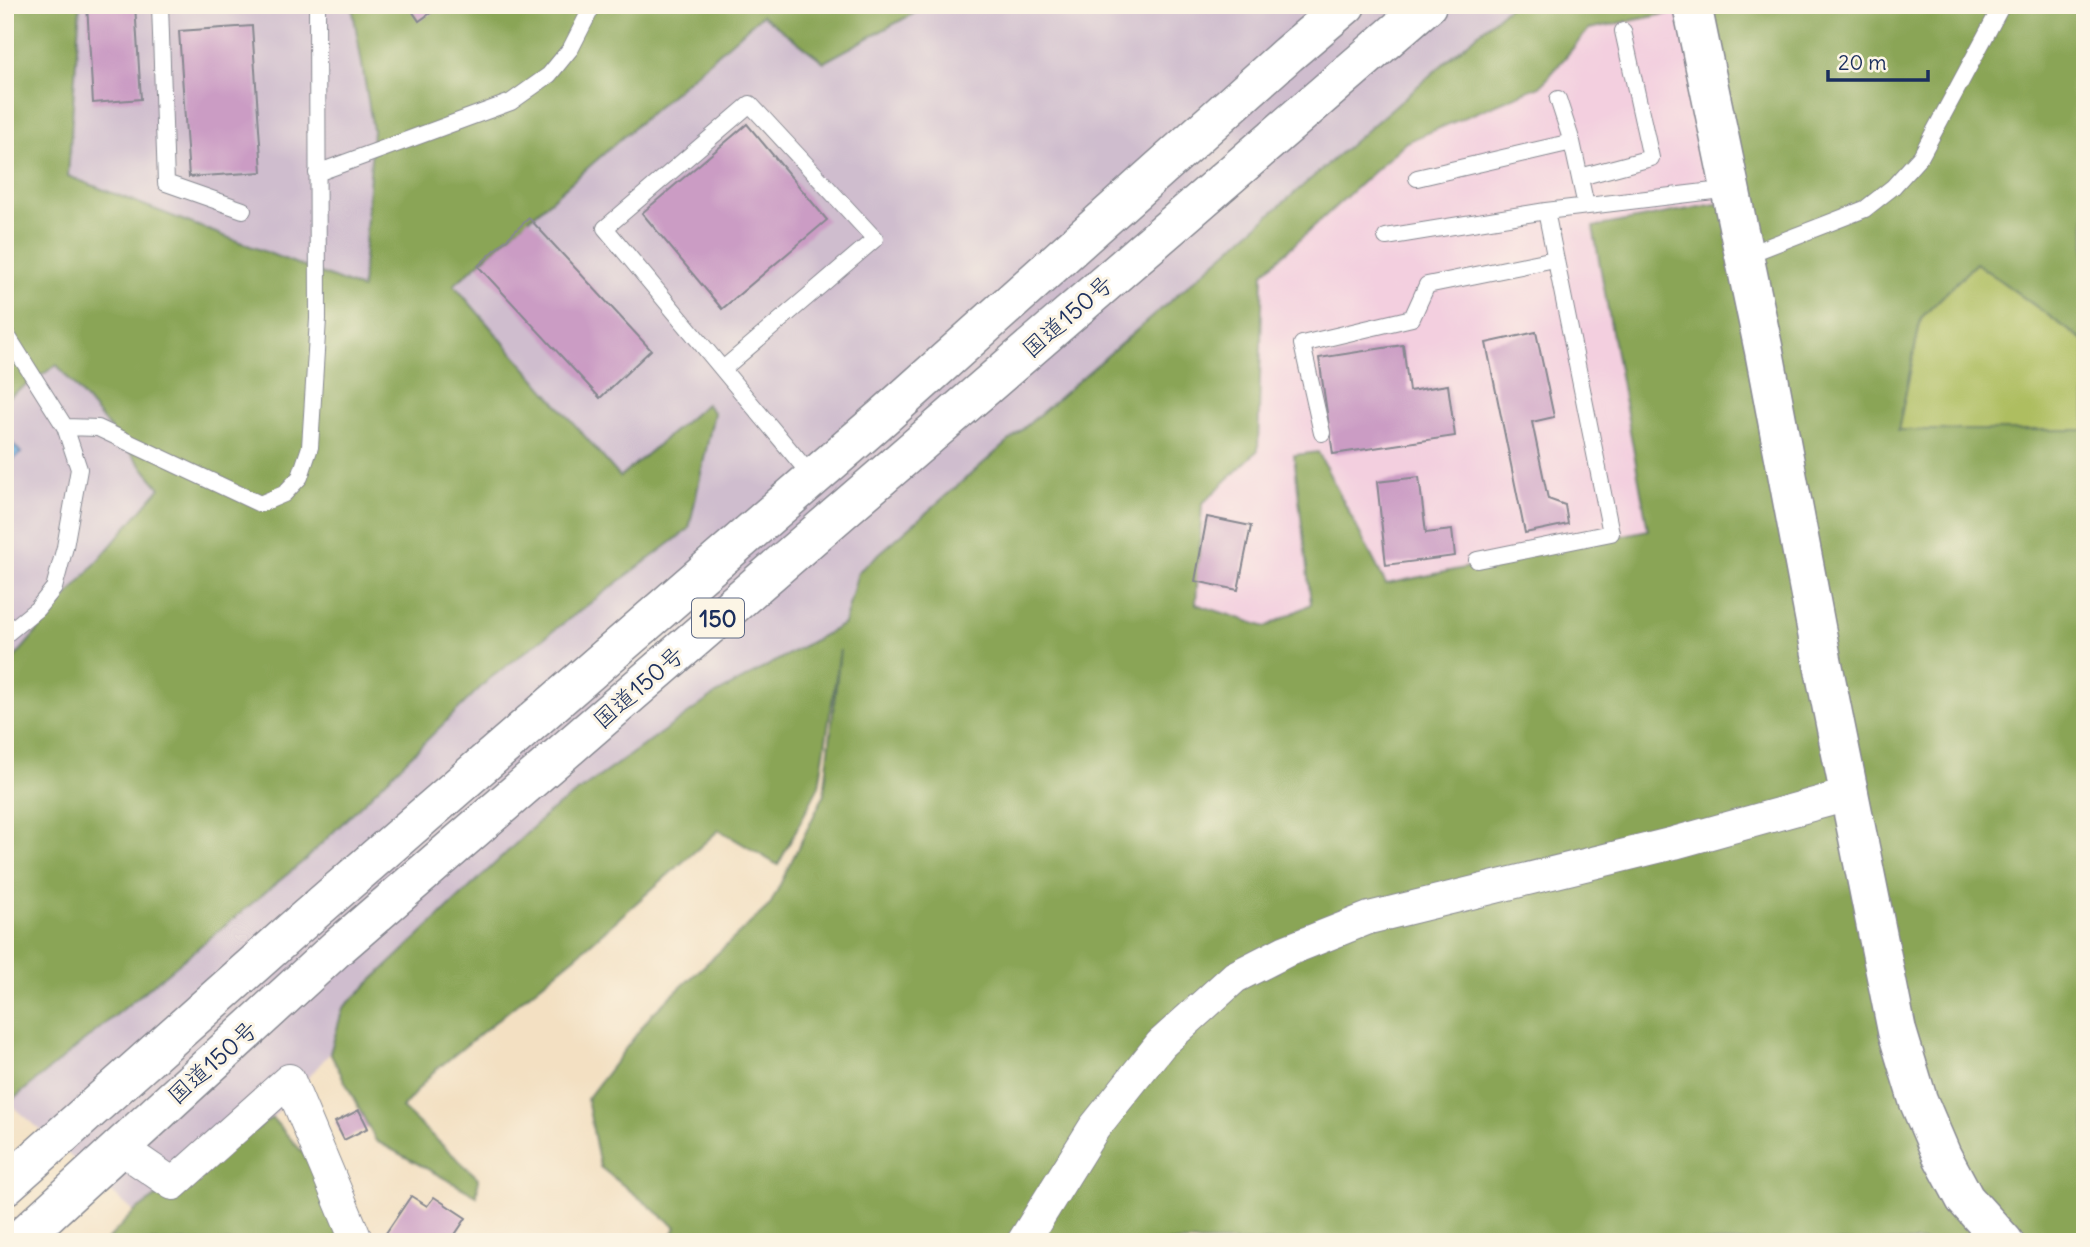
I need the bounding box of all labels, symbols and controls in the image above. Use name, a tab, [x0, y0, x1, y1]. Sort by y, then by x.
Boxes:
scale bar	[1828, 38, 1927, 82]
text: 20 m	[1838, 49, 1887, 76]
street label: 国道150号	[1015, 268, 1119, 364]
road number: 150	[692, 598, 744, 638]
street label: 国道150号	[586, 639, 690, 735]
street label: 国道150号	[161, 1014, 263, 1110]

